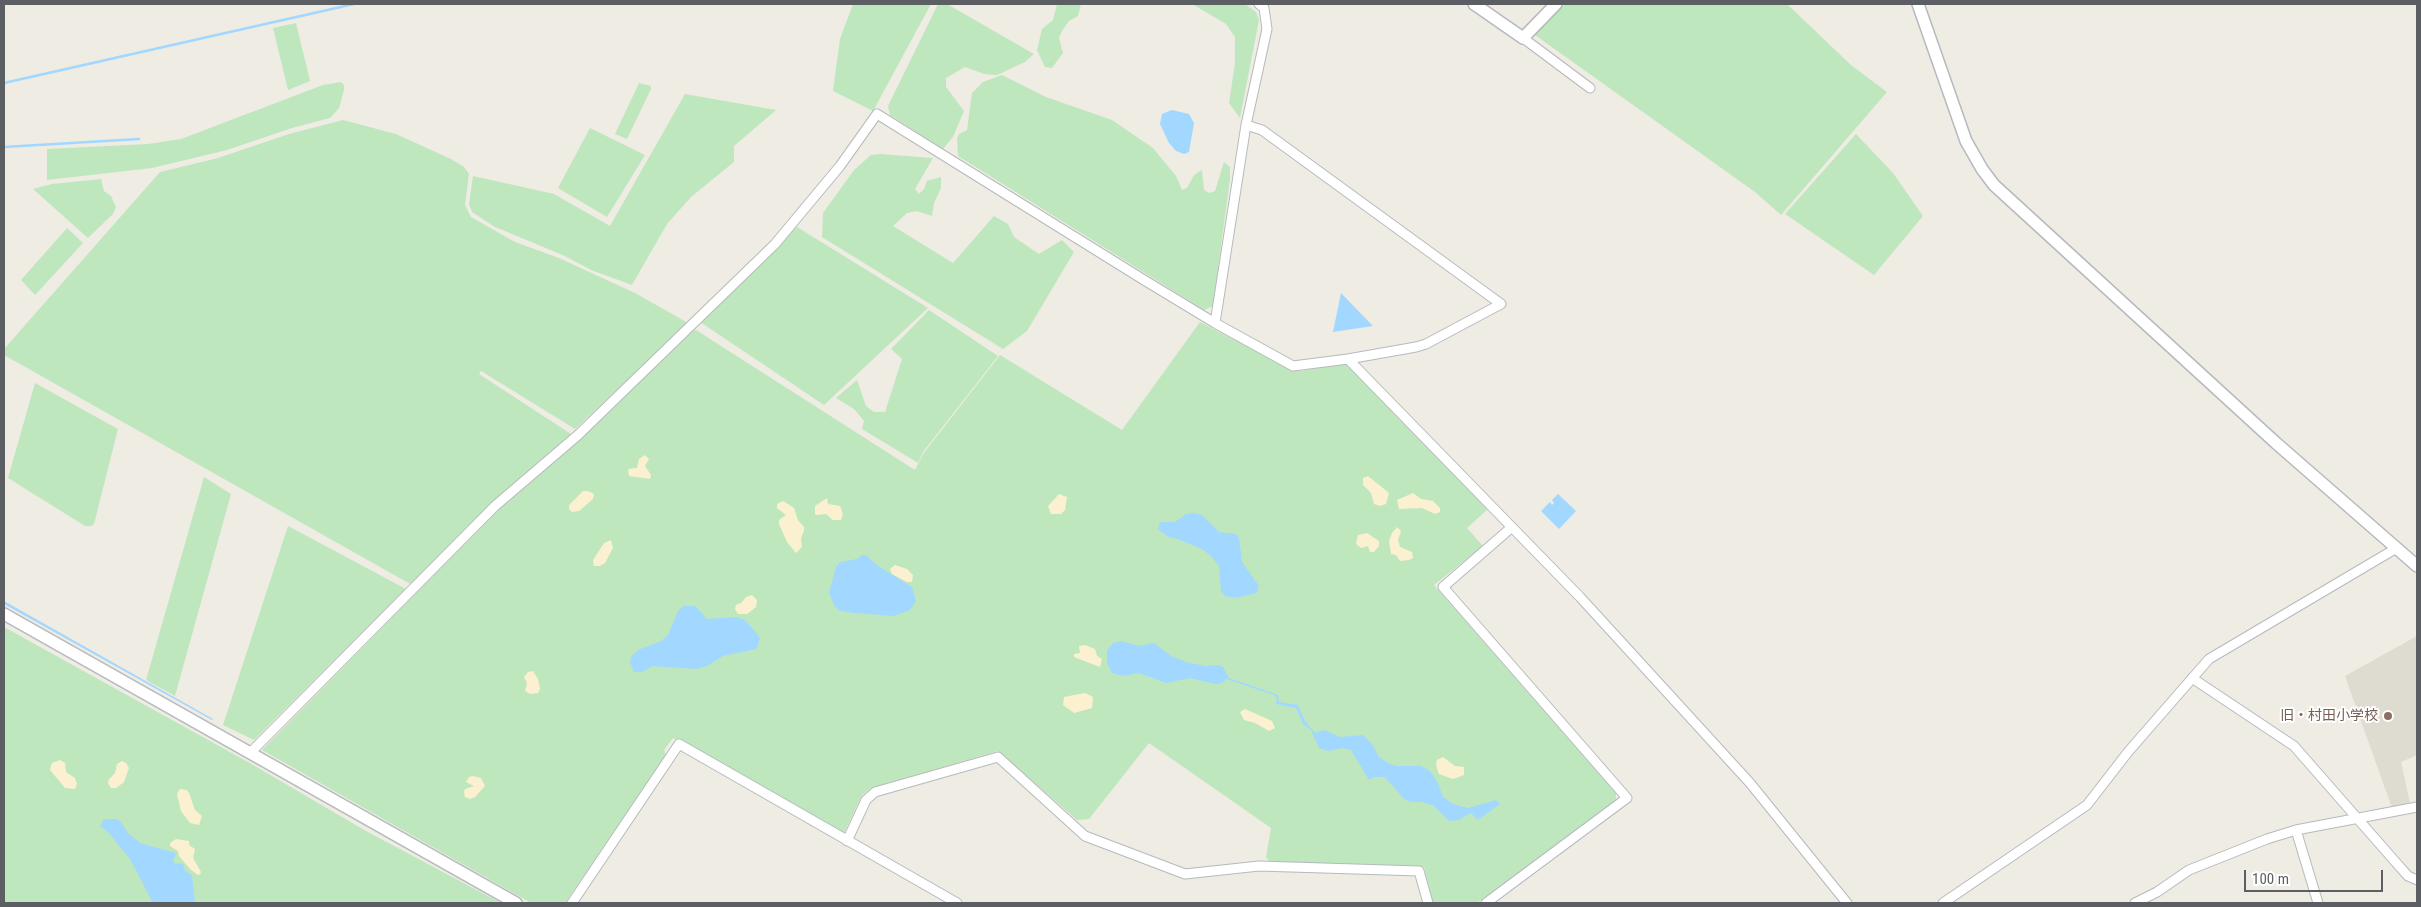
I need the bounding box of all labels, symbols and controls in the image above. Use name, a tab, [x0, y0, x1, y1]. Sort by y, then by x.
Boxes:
place label: 旧・村田小学校	[2280, 708, 2378, 724]
marker: 旧・村田小学校	[2382, 710, 2394, 722]
scale bar	[2246, 860, 2385, 892]
text: 100 m	[2252, 870, 2289, 888]

